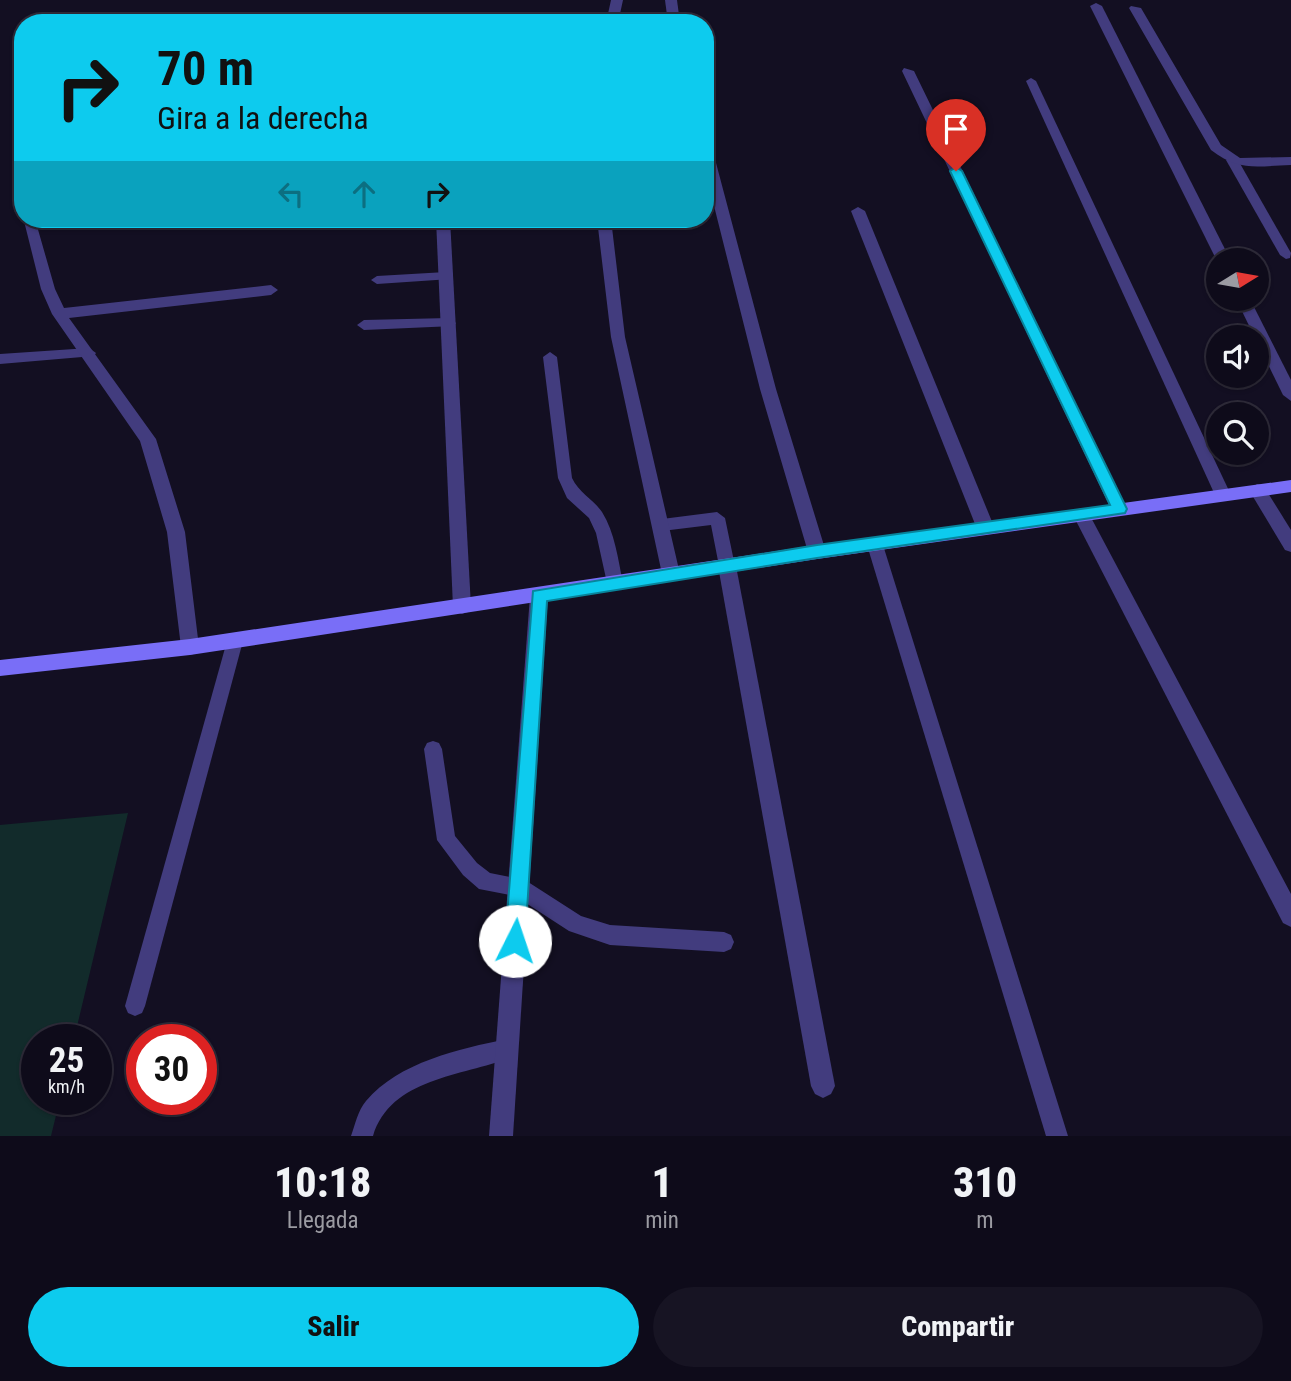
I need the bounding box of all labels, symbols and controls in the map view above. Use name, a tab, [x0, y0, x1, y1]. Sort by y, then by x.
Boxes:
text: 70 m	[157, 40, 254, 97]
icon: right	[42, 42, 133, 133]
text: Gira a la derecha	[157, 99, 369, 137]
pin	[926, 99, 986, 171]
icon: arrive	[937, 110, 975, 148]
icon: left	[272, 175, 310, 213]
icon: ahead	[345, 175, 383, 213]
icon: right	[418, 175, 456, 213]
north arrow	[1206, 248, 1269, 312]
map controls	[1206, 248, 1269, 465]
button: sound	[1206, 325, 1269, 388]
button: search	[1206, 402, 1269, 465]
position arrow	[478, 904, 552, 978]
speed limit sign: 30	[126, 1024, 217, 1115]
text: 25	[49, 1040, 84, 1081]
text: km/h	[48, 1076, 85, 1097]
text: 10:18	[274, 1158, 371, 1207]
text: 1	[651, 1158, 673, 1207]
text: 310	[953, 1158, 1017, 1207]
text: Llegada	[287, 1207, 359, 1234]
text: min	[645, 1207, 679, 1234]
text: m	[976, 1207, 994, 1234]
button: Salir	[28, 1287, 639, 1367]
button: Compartir	[653, 1287, 1263, 1367]

